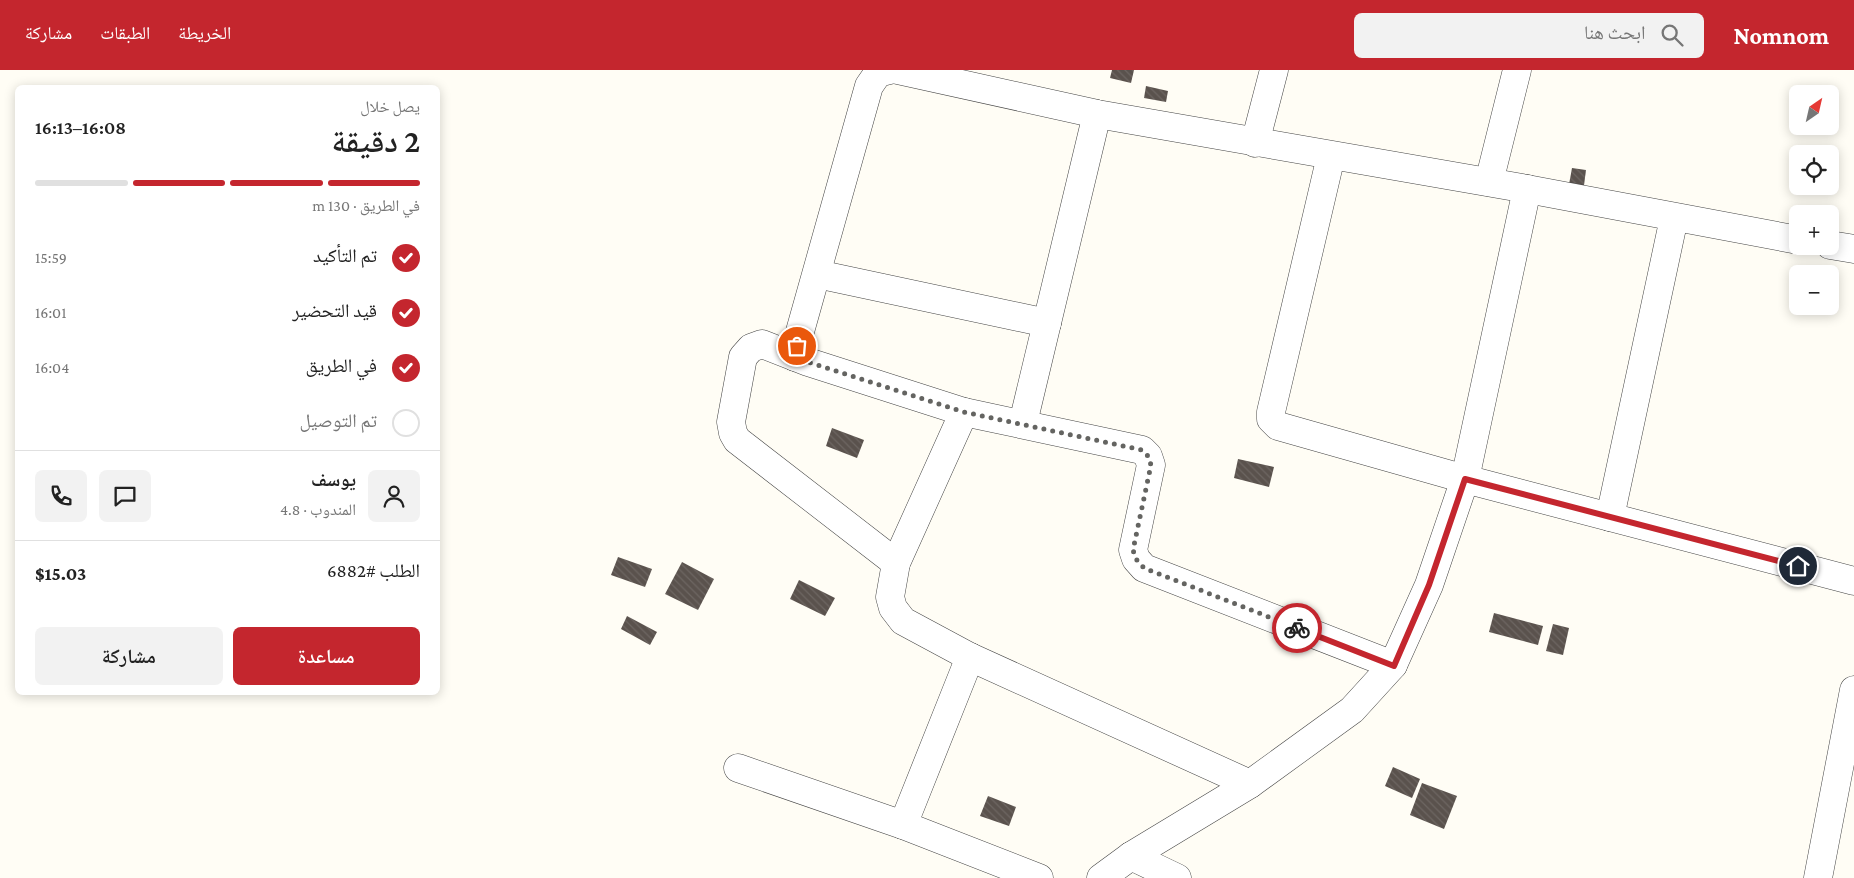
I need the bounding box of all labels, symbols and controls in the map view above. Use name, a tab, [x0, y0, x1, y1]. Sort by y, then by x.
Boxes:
search box	[1354, 13, 1704, 58]
icon: search	[1658, 21, 1686, 49]
text: ابحث هنا	[1584, 22, 1646, 43]
text: Nomnom	[1734, 22, 1829, 49]
text: مشاركة	[25, 23, 72, 43]
text: الطبقات	[100, 23, 150, 43]
text: الخريطة	[178, 23, 231, 43]
north arrow	[1789, 85, 1839, 135]
map controls	[1789, 85, 1839, 315]
text: يصل خلال	[360, 98, 420, 115]
text: 16:08–16:13	[35, 117, 126, 138]
text: 2 دقيقة	[332, 123, 420, 159]
button: locate	[1789, 145, 1839, 195]
text: في الطريق · 130 m	[312, 197, 420, 214]
button: +	[1789, 205, 1839, 255]
icon: check	[392, 244, 420, 272]
text: تم التأكيد	[313, 245, 377, 266]
text: 15:59	[35, 249, 67, 266]
button: −	[1789, 265, 1839, 315]
icon: check	[392, 299, 420, 327]
text: قيد التحضير	[292, 300, 377, 321]
text: 16:01	[35, 304, 66, 321]
pin	[776, 325, 818, 367]
icon: bag	[783, 332, 811, 360]
icon: check	[392, 354, 420, 382]
text: في الطريق	[306, 355, 377, 376]
text: 16:04	[35, 359, 69, 376]
text: تم التوصيل	[300, 410, 377, 431]
text: يوسف	[311, 469, 356, 490]
button: phone	[35, 470, 87, 522]
button: chat	[99, 470, 151, 522]
button: person	[368, 470, 420, 522]
text: المندوب · 4.8	[280, 501, 356, 518]
pin	[1777, 545, 1819, 587]
icon: home	[1784, 552, 1812, 580]
text: الطلب #6882	[327, 560, 420, 581]
text: $15.03	[35, 563, 86, 584]
courier	[1272, 603, 1322, 653]
icon: bike	[1283, 614, 1311, 642]
button: مشاركة	[35, 627, 223, 685]
button: مساعدة	[233, 627, 420, 685]

